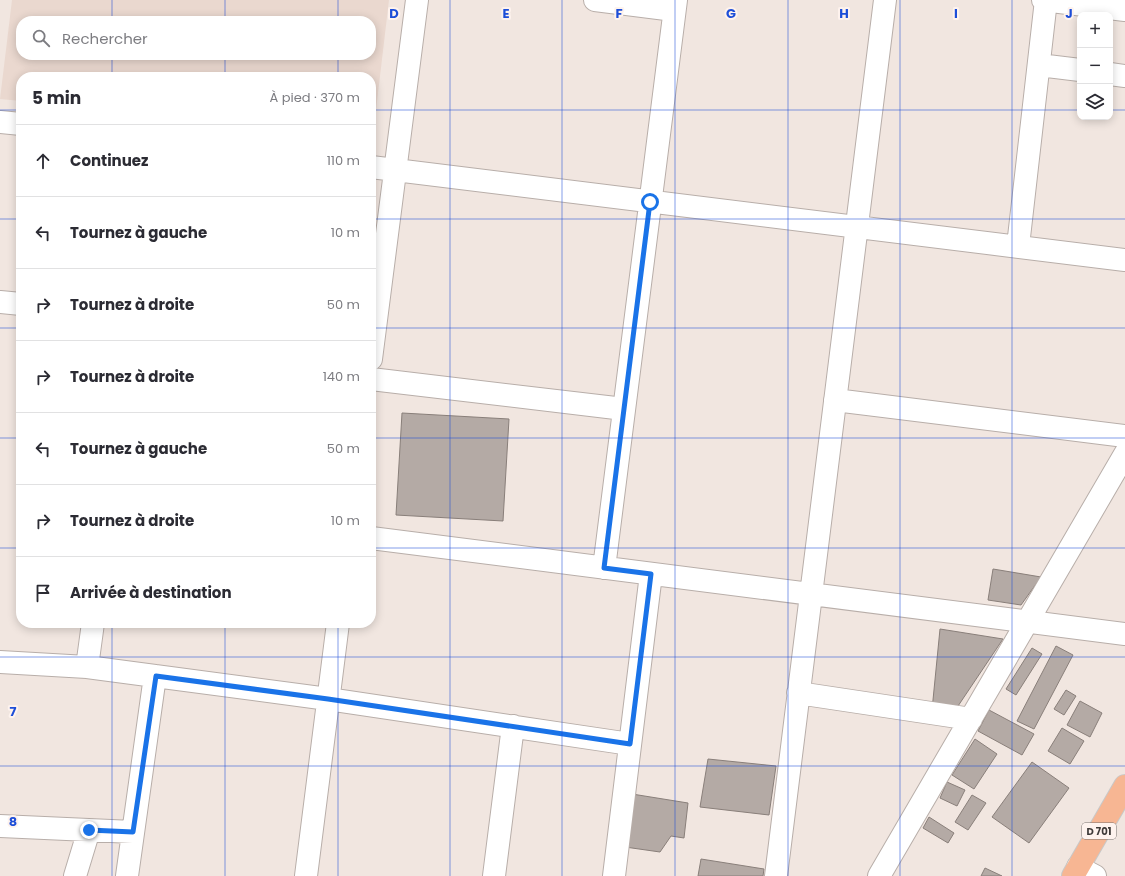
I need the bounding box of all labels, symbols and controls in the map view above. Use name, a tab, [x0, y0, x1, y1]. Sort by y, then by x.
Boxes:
text: D	[389, 4, 399, 23]
text: E	[502, 4, 510, 23]
text: F	[615, 4, 623, 23]
text: G	[726, 4, 736, 23]
text: H	[839, 4, 849, 23]
text: I	[954, 4, 958, 23]
text: J	[1065, 4, 1073, 23]
map controls	[1077, 12, 1113, 120]
button: +	[1077, 12, 1113, 48]
search box	[16, 16, 376, 60]
icon: search	[30, 27, 52, 49]
text: Rechercher	[62, 28, 148, 49]
button: −	[1077, 48, 1113, 84]
button: layers	[1077, 84, 1113, 120]
text: 5 min	[32, 86, 81, 110]
text: À pied · 370 m	[269, 88, 360, 107]
icon: ahead	[32, 150, 54, 172]
text: Continuez	[70, 150, 149, 171]
text: 110 m	[327, 151, 360, 170]
route start	[641, 193, 659, 211]
icon: left	[32, 222, 54, 244]
text: Tournez à gauche	[70, 222, 207, 243]
text: 10 m	[331, 223, 360, 242]
icon: right	[32, 294, 54, 316]
text: Tournez à droite	[70, 294, 194, 315]
text: 50 m	[327, 295, 360, 314]
icon: right	[32, 366, 54, 388]
text: Tournez à droite	[70, 366, 194, 387]
text: 140 m	[323, 367, 360, 386]
icon: left	[32, 438, 54, 460]
text: Tournez à gauche	[70, 438, 207, 459]
text: 50 m	[327, 439, 360, 458]
icon: right	[32, 510, 54, 532]
text: Tournez à droite	[70, 510, 194, 531]
text: 10 m	[331, 511, 360, 530]
icon: arrive	[32, 582, 54, 604]
text: Arrivée à destination	[70, 582, 232, 603]
text: 7	[10, 702, 17, 721]
text: 8	[9, 812, 17, 831]
route end	[80, 821, 98, 839]
road number: D 701	[1082, 823, 1116, 839]

